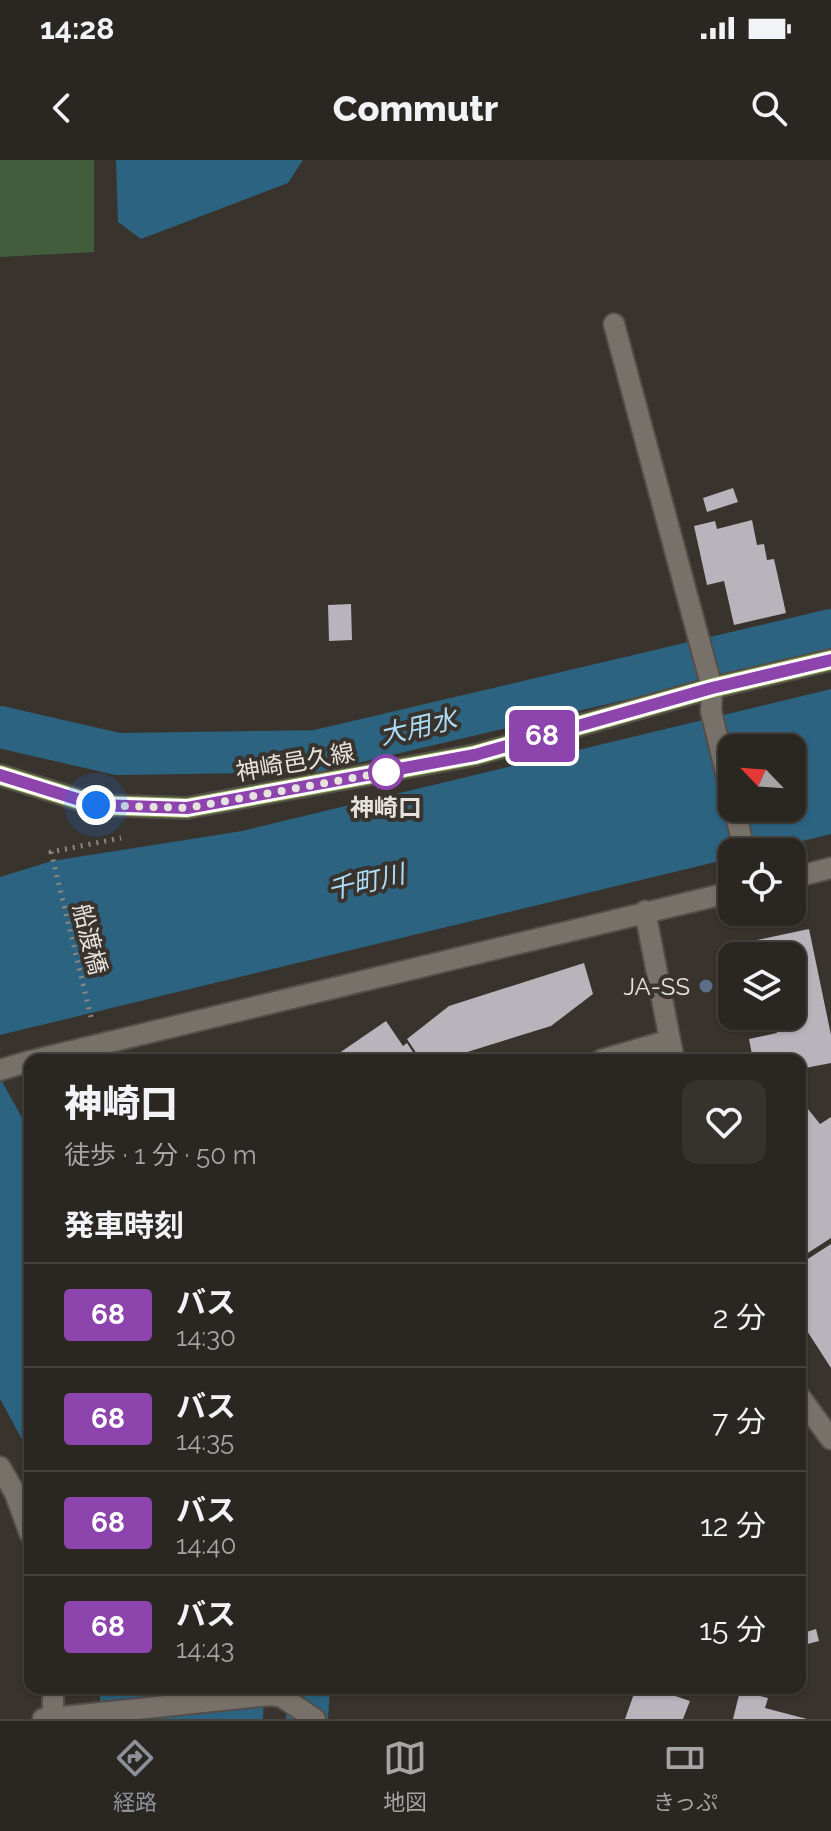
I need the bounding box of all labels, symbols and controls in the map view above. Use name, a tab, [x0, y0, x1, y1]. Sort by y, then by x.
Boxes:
text: 14:28	[40, 11, 114, 46]
icon: back	[40, 86, 84, 130]
icon: search	[747, 86, 791, 130]
text: Commutr	[333, 87, 498, 129]
water label: 大用水	[377, 703, 462, 750]
line badge: 68	[506, 710, 578, 762]
text: 68	[525, 719, 559, 752]
north arrow	[718, 734, 806, 822]
map controls	[718, 734, 806, 1030]
street label: 神崎邑久線	[233, 737, 357, 787]
marker: 神崎口	[369, 755, 403, 789]
your location	[76, 785, 116, 825]
place label: 神崎口	[350, 793, 422, 822]
button: locate	[718, 838, 806, 926]
water label: 千町川	[325, 858, 410, 905]
street label: 船渡橋	[67, 901, 113, 977]
button: layers	[718, 942, 806, 1030]
place label: JA-SS	[623, 972, 690, 1001]
marker: JA-SS	[697, 977, 715, 995]
button: heart	[682, 1080, 766, 1164]
text: 神崎口	[64, 1081, 178, 1126]
text: 徒歩 · 1 分 · 50 m	[64, 1140, 257, 1170]
text: 発車時刻	[64, 1208, 184, 1243]
text: バス	[176, 1285, 236, 1320]
text: 68	[91, 1298, 125, 1331]
text: 2 分	[713, 1300, 766, 1335]
text: 14:30	[176, 1322, 236, 1352]
text: バス	[176, 1389, 236, 1424]
text: 68	[91, 1402, 125, 1435]
text: 7 分	[712, 1404, 766, 1439]
text: 14:35	[176, 1426, 234, 1456]
text: バス	[176, 1493, 236, 1528]
text: 68	[91, 1506, 125, 1539]
text: 12 分	[700, 1508, 766, 1543]
text: 14:40	[176, 1530, 236, 1560]
text: バス	[176, 1597, 236, 1632]
text: 68	[91, 1610, 125, 1643]
text: 15 分	[699, 1612, 766, 1647]
text: 14:43	[176, 1634, 234, 1664]
tab: 経路	[113, 1736, 157, 1816]
tab: 地図	[383, 1736, 427, 1816]
tab: きっぷ	[653, 1736, 718, 1816]

